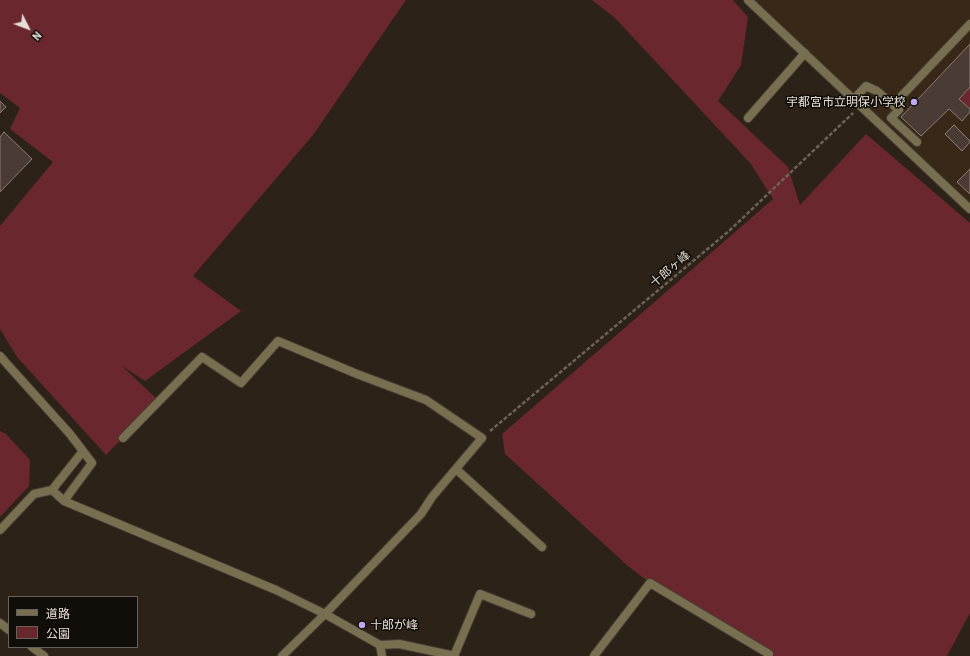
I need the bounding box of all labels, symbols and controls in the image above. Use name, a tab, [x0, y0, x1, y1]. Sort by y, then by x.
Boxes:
north arrow	[8, 8, 48, 48]
text: N	[30, 29, 45, 43]
place label: 宇都宮市立明保小学校	[786, 95, 906, 109]
marker: 宇都宮市立明保小学校	[909, 97, 919, 107]
street label: 十郎ヶ峰	[647, 248, 693, 290]
legend	[8, 596, 138, 648]
text: 道路	[46, 606, 70, 620]
place label: 十郎が峰	[370, 618, 418, 632]
marker: 十郎が峰	[357, 620, 367, 630]
text: 公園	[46, 626, 70, 640]

